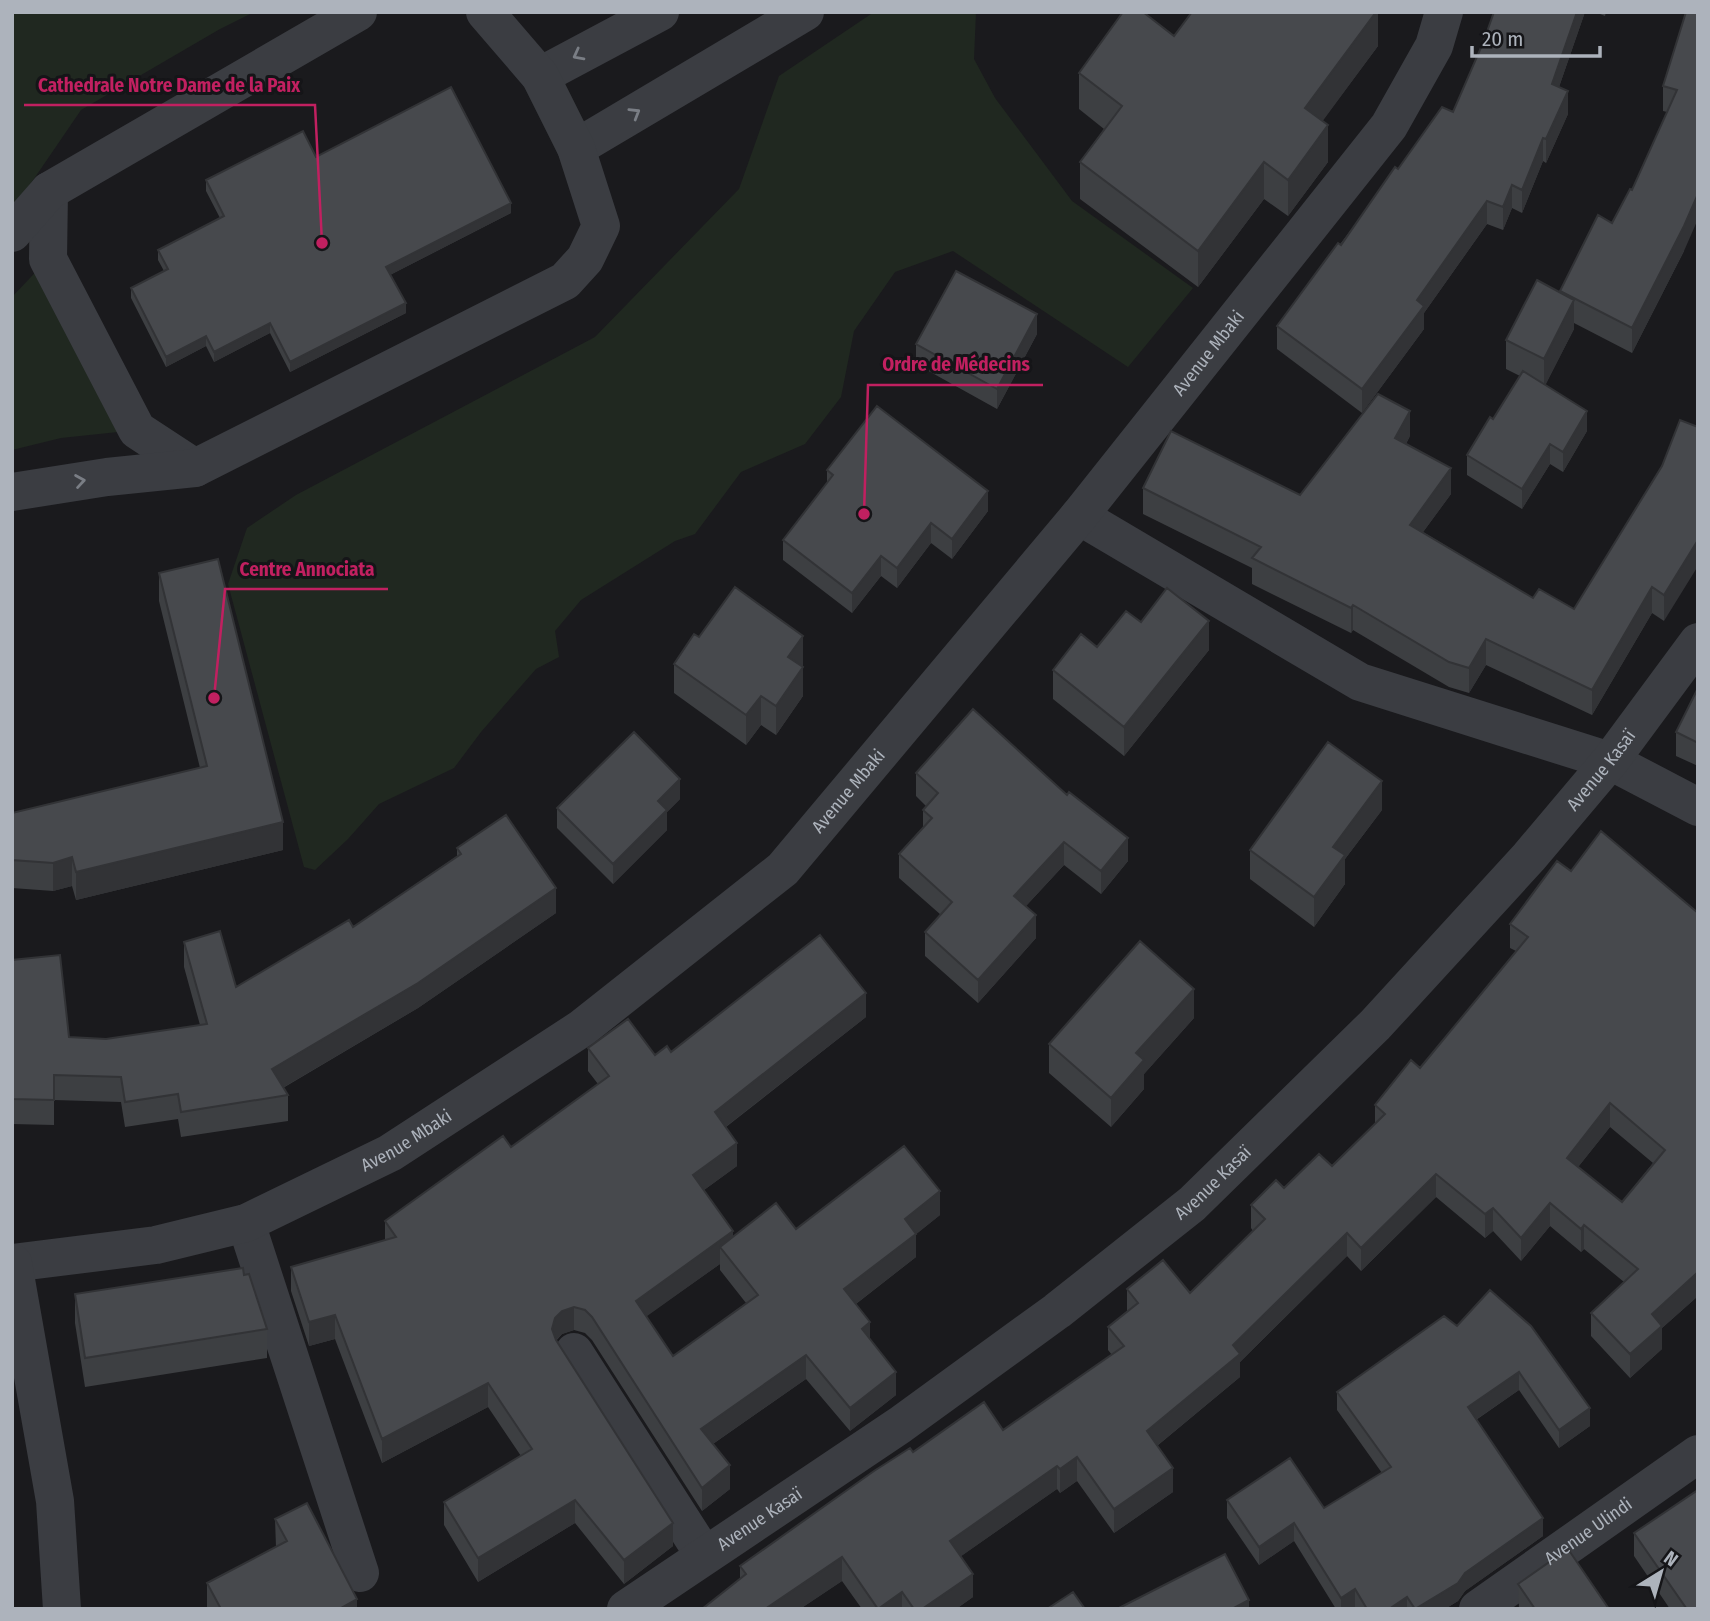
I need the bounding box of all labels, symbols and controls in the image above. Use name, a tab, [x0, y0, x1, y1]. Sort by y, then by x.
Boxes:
scale bar	[1472, 14, 1600, 58]
text: 20 m	[1482, 26, 1523, 52]
one-way arrow	[573, 47, 585, 61]
callout: Cathedrale Notre Dame de la Paix	[24, 65, 315, 105]
text: Cathedrale Notre Dame de la Paix	[38, 74, 301, 97]
one-way arrow	[627, 108, 640, 121]
street label: Avenue Mbaki	[1168, 306, 1249, 400]
callout: Ordre de Médecins	[868, 345, 1043, 385]
text: Ordre de Médecins	[882, 353, 1030, 376]
one-way arrow	[74, 474, 86, 489]
callout: Centre Annociata	[225, 549, 388, 589]
text: Centre Annociata	[240, 558, 374, 581]
street label: Avenue Kasaï	[1562, 725, 1640, 815]
street label: Avenue Mbaki	[807, 745, 890, 837]
street label: Avenue Mbaki	[357, 1105, 456, 1176]
street label: Avenue Kasaï	[1170, 1141, 1256, 1224]
street label: Avenue Kasaï	[713, 1483, 807, 1556]
street label: Avenue Ulindi	[1540, 1493, 1636, 1570]
north arrow	[1626, 1537, 1696, 1607]
text: N	[1659, 1546, 1682, 1571]

